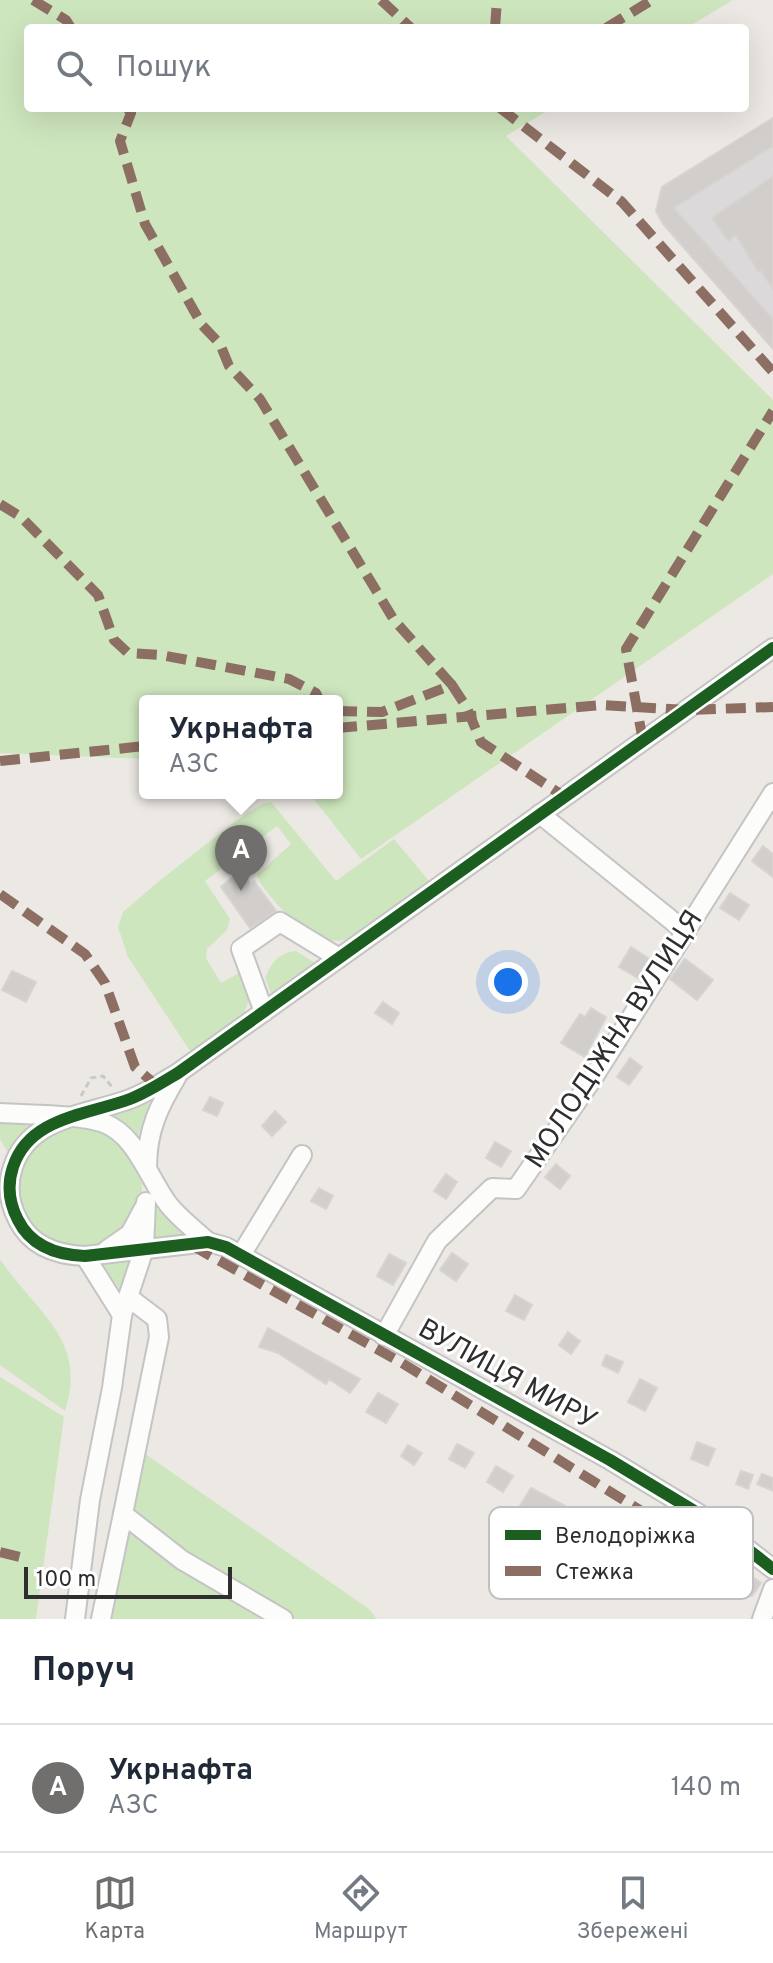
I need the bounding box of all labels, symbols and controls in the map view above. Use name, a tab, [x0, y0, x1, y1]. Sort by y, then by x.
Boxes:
search box	[24, 24, 749, 112]
icon: search	[52, 46, 96, 90]
text: Пошук	[116, 50, 211, 87]
popup	[139, 695, 343, 799]
text: Укрнафта	[168, 712, 314, 749]
text: АЗС	[168, 749, 219, 782]
pin: A	[215, 825, 267, 891]
street label: МОЛОДІЖНА ВУЛИЦЯ	[518, 904, 712, 1176]
your location	[488, 962, 528, 1002]
street label: ВУЛИЦЯ МИРУ	[411, 1312, 603, 1440]
legend	[489, 1507, 753, 1599]
text: Велодоріжка	[555, 1524, 695, 1551]
text: Стежка	[555, 1560, 634, 1587]
scale bar	[24, 1563, 232, 1599]
text: 100 m	[36, 1567, 96, 1594]
text: Поруч	[32, 1650, 135, 1693]
text: Укрнафта	[108, 1753, 253, 1790]
text: A	[49, 1772, 67, 1805]
text: 140 m	[671, 1772, 741, 1805]
text: АЗС	[108, 1790, 159, 1823]
tab: Карта	[85, 1871, 145, 1946]
tab: Маршрут	[314, 1871, 408, 1946]
tab: Збережені	[577, 1871, 688, 1946]

